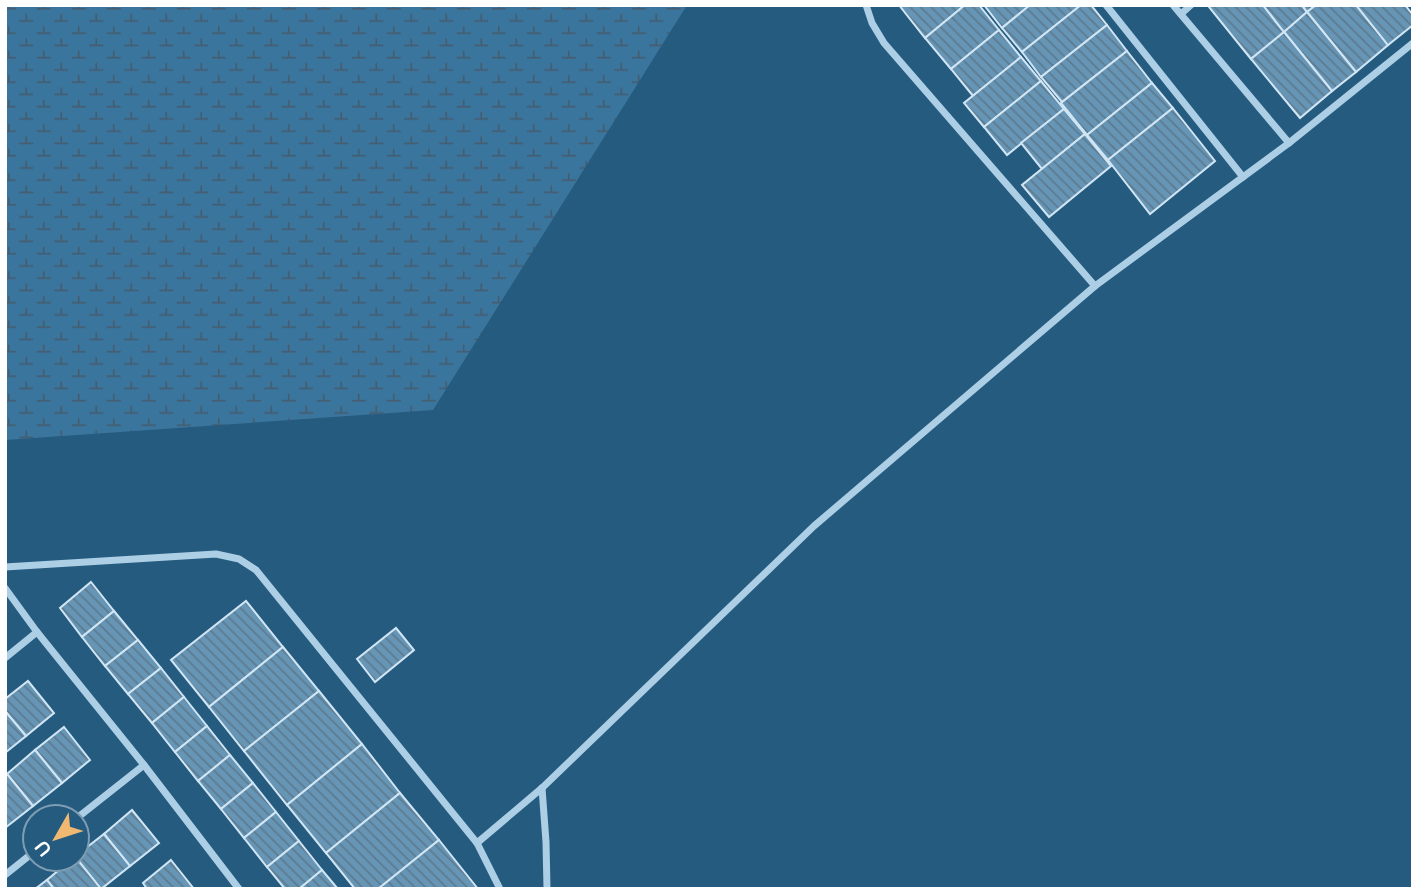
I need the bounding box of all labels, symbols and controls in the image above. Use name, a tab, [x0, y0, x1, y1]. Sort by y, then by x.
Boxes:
north arrow	[21, 803, 91, 873]
text: U	[29, 834, 58, 862]

